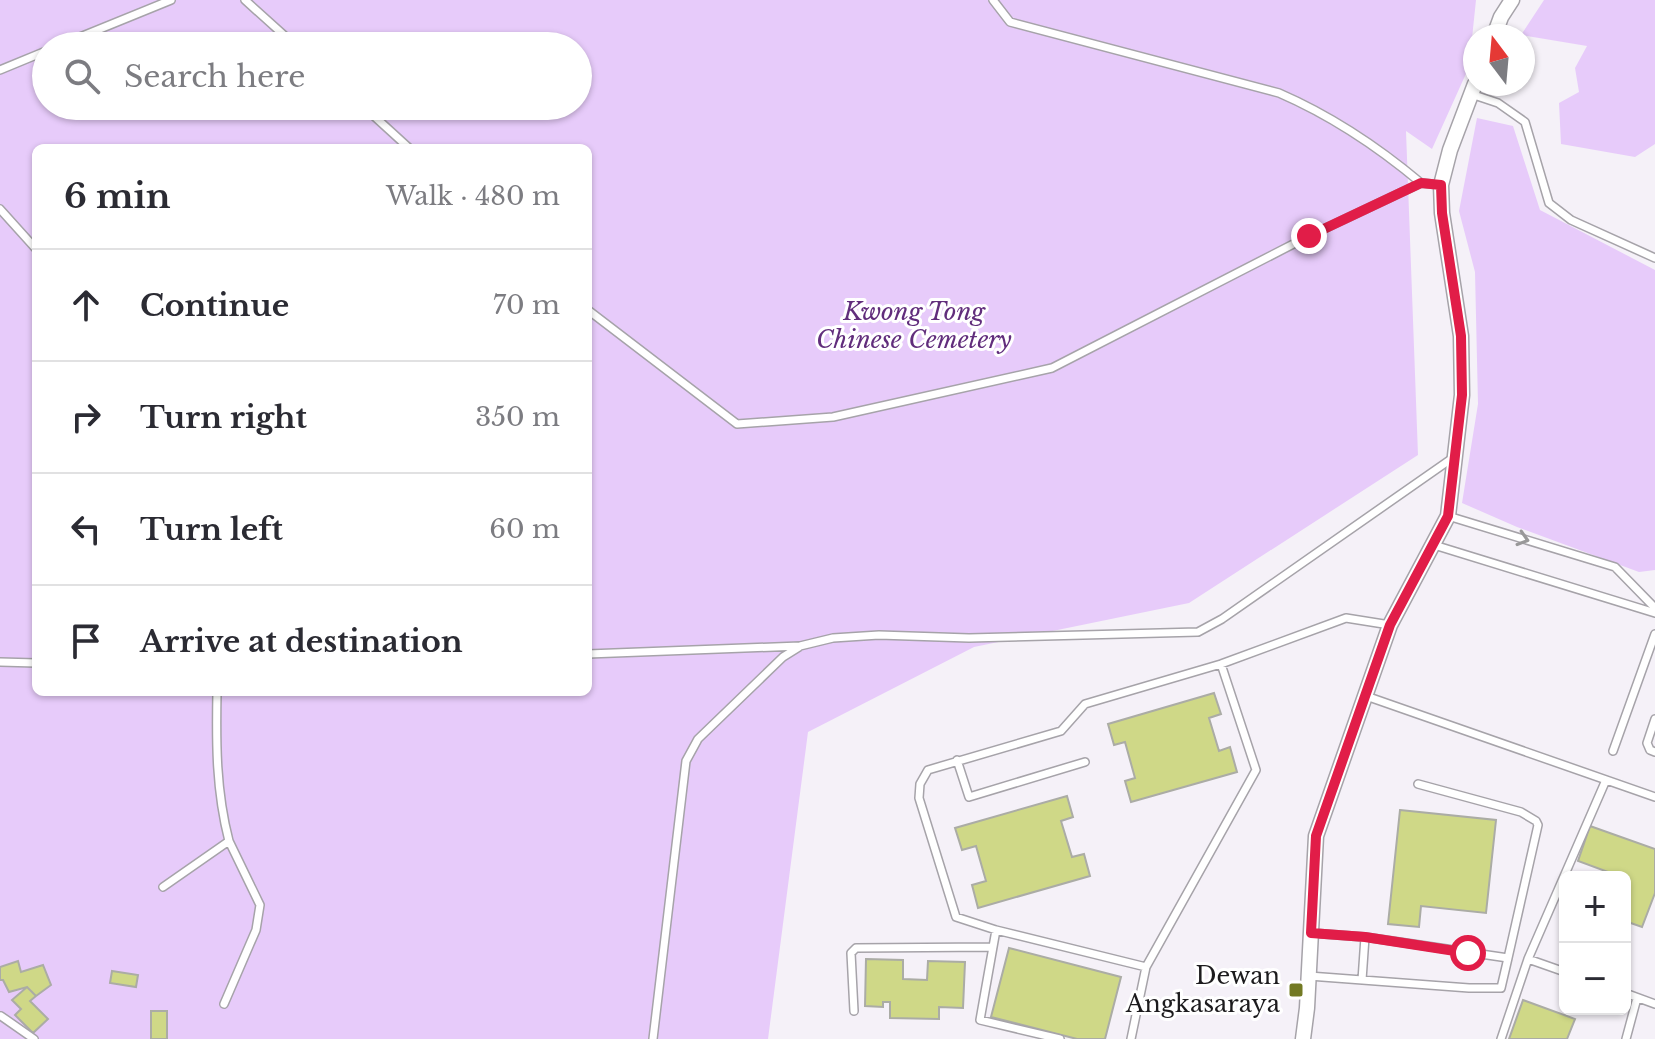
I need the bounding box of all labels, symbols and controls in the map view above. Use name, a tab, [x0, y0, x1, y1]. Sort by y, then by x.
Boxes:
north arrow	[1463, 24, 1535, 96]
search box	[32, 32, 592, 120]
icon: search	[60, 54, 104, 98]
text: Search here	[124, 58, 305, 95]
text: 6 min	[64, 175, 171, 217]
text: Walk · 480 m	[386, 180, 560, 212]
route end	[1291, 218, 1327, 254]
icon: ahead	[64, 283, 108, 327]
text: Continue	[140, 287, 289, 324]
text: 70 m	[493, 289, 560, 321]
park label: Kwong Tong Chinese Cemetery	[816, 297, 1012, 354]
icon: right	[64, 395, 108, 439]
text: Turn right	[140, 399, 307, 436]
text: 350 m	[475, 401, 560, 433]
icon: left	[64, 507, 108, 551]
text: Turn left	[140, 511, 283, 548]
text: 60 m	[489, 513, 560, 545]
one-way arrow	[1515, 530, 1529, 546]
icon: arrive	[64, 619, 108, 663]
text: Arrive at destination	[140, 623, 463, 660]
map controls	[1559, 871, 1631, 1015]
button: +	[1559, 871, 1631, 943]
route start	[1450, 935, 1486, 971]
button: −	[1559, 943, 1631, 1015]
place label: Dewan Angkasaraya	[1125, 961, 1281, 1018]
marker: Dewan Angkasaraya	[1287, 981, 1305, 999]

